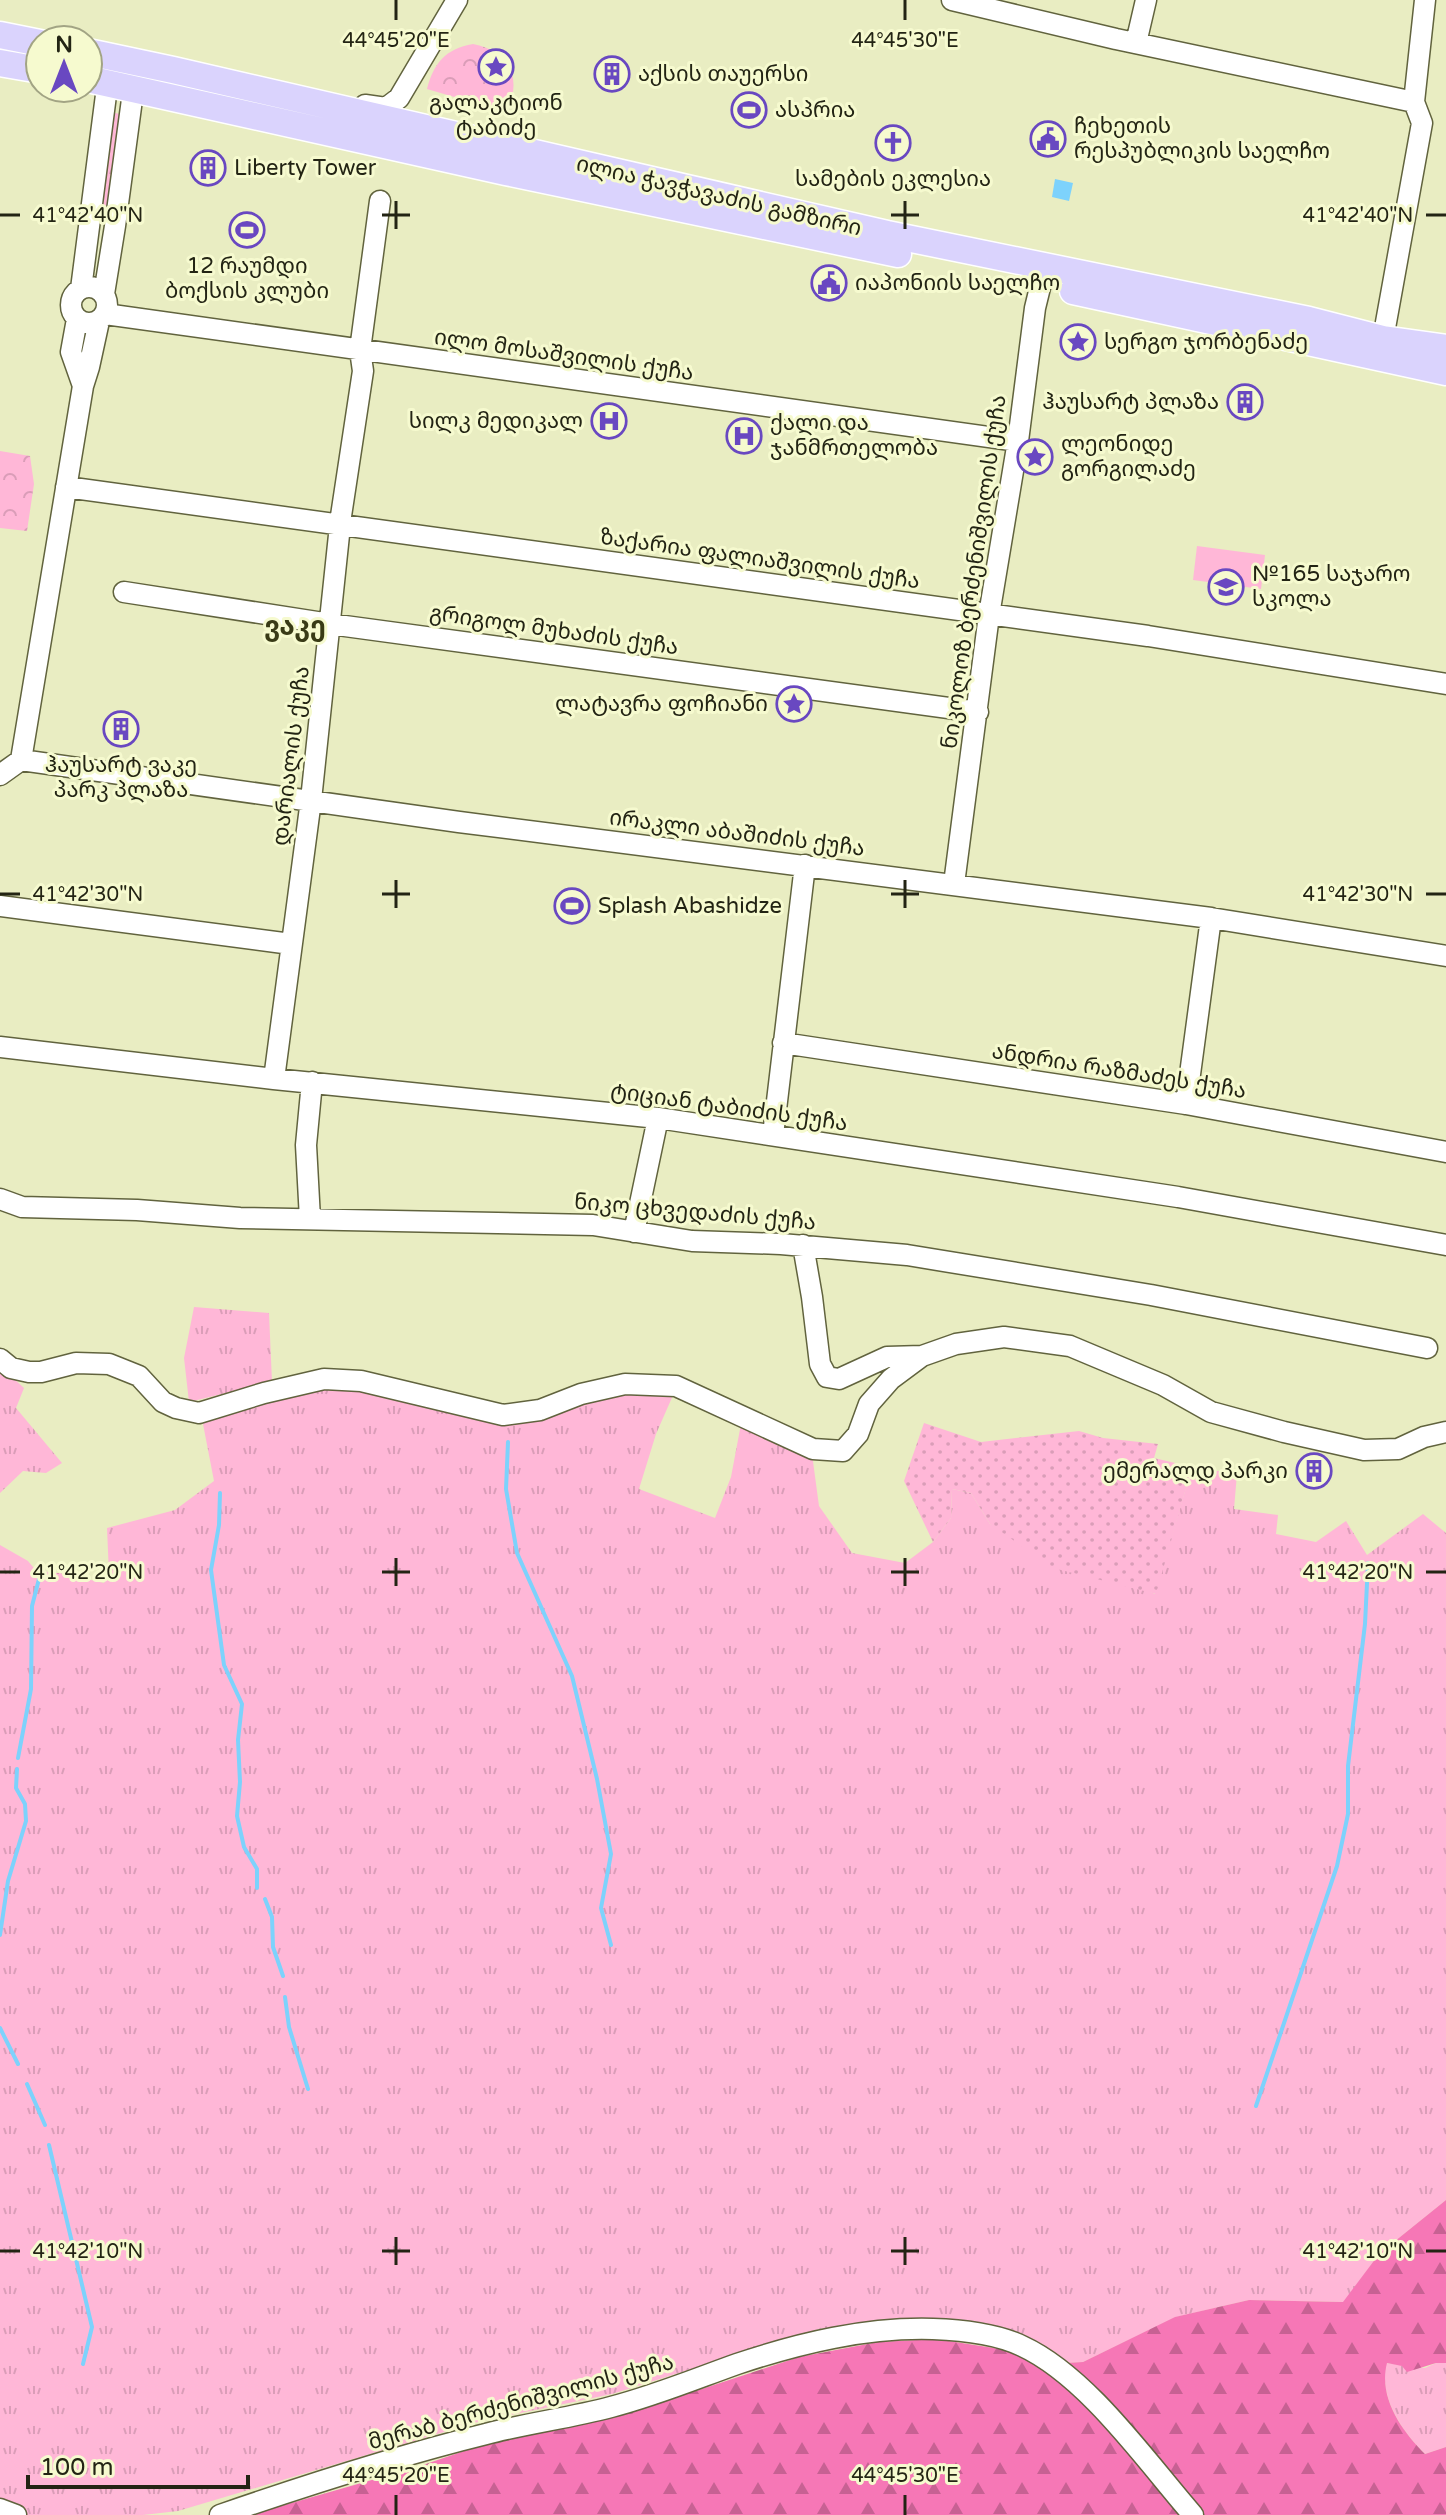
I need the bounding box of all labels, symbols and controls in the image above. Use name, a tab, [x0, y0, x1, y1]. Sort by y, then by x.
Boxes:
north arrow	[24, 24, 104, 104]
text: 44°45'20"E	[342, 29, 450, 53]
text: 44°45'30"E	[851, 29, 959, 53]
text: N	[55, 32, 73, 58]
place icon: გალაკტიონ ტაბიძე	[477, 48, 515, 86]
building icon: აქსის თაუერსი	[593, 55, 631, 93]
place label: აქსის თაუერსი	[638, 61, 808, 87]
place label: გალაკტიონ ტაბიძე	[429, 90, 563, 141]
sports icon: ასპრია	[730, 91, 768, 129]
place label: ასპრია	[775, 97, 855, 123]
place label: ჩეხეთის რესპუბლიკის საელჩო	[1074, 113, 1330, 164]
public building icon: ჩეხეთის რესპუბლიკის საელჩო	[1029, 120, 1067, 158]
church icon: სამების ეკლესია	[874, 124, 912, 162]
building icon: Liberty Tower	[189, 149, 227, 187]
street label: ილია ჭავჭავაძის გამზირი	[574, 150, 864, 242]
place label: Liberty Tower	[234, 155, 377, 181]
place label: სამების ეკლესია	[795, 166, 991, 192]
text: 41°42'40"N	[33, 204, 143, 228]
text: 41°42'40"N	[1303, 204, 1413, 228]
sports icon: 12 რაუმდი ბოქსის კლუბი	[228, 211, 266, 249]
place label: 12 რაუმდი ბოქსის კლუბი	[165, 253, 329, 304]
public building icon: იაპონიის საელჩო	[810, 264, 848, 302]
place label: იაპონიის საელჩო	[855, 270, 1060, 296]
place icon: სერგო ჯორბენაძე	[1059, 323, 1097, 361]
street label: ილო მოსაშვილის ქუჩა	[433, 324, 695, 386]
place label: სერგო ჯორბენაძე	[1104, 329, 1308, 355]
building icon: ჰაუსარტ პლაზა	[1226, 383, 1264, 421]
place label: ჰაუსარტ პლაზა	[1042, 389, 1219, 415]
street label: ნიკოლოზ ბერძენიშვილის ქუჩა	[936, 393, 1012, 751]
hospital icon: სილკ მედიკალ	[590, 402, 628, 440]
place label: სილკ მედიკალ	[409, 408, 583, 434]
place label: ქალი და ჯანმრთელობა	[770, 410, 938, 461]
hospital icon: ქალი და ჯანმრთელობა	[725, 417, 763, 455]
place label: ლეონიდე გორგილაძე	[1061, 431, 1196, 482]
place icon: ლეონიდე გორგილაძე	[1016, 438, 1054, 476]
street label: ზაქარია ფალიაშვილის ქუჩა	[598, 524, 922, 594]
place label: №165 საჯარო სკოლა	[1252, 561, 1411, 612]
school or university icon: №165 საჯარო სკოლა	[1207, 568, 1245, 606]
street label: გრიგოლ მუხაძის ქუჩა	[428, 600, 680, 660]
district label: ვაკე	[264, 611, 326, 642]
street label: დარიალის ქუჩა	[267, 665, 315, 847]
place icon: ლატავრა ფოჩიანი	[775, 685, 813, 723]
place label: ლატავრა ფოჩიანი	[555, 691, 768, 717]
building icon: ჰაუსარტ ვაკე პარკ პლაზა	[102, 710, 140, 748]
place label: ჰაუსარტ ვაკე პარკ პლაზა	[45, 752, 197, 803]
street label: ირაკლი აბაშიძის ქუჩა	[608, 804, 866, 862]
text: 41°42'30"N	[33, 883, 143, 907]
text: 41°42'30"N	[1303, 883, 1413, 907]
sports icon: Splash Abashidze	[553, 887, 591, 925]
place label: Splash Abashidze	[598, 893, 782, 919]
street label: ანდრია რაზმაძეს ქუჩა	[990, 1038, 1248, 1104]
street label: ტიციან ტაბიძის ქუჩა	[609, 1077, 849, 1137]
street label: ნიკო ცხვედაძის ქუჩა	[573, 1188, 817, 1236]
building icon: ემერალდ პარკი	[1295, 1452, 1333, 1490]
place label: ემერალდ პარკი	[1103, 1458, 1288, 1484]
text: 41°42'20"N	[33, 1561, 143, 1585]
text: 41°42'20"N	[1303, 1561, 1413, 1585]
text: 41°42'10"N	[33, 2240, 143, 2264]
text: 41°42'10"N	[1303, 2240, 1413, 2264]
street label: მერაბ ბერძენიშვილის ქუჩა	[366, 2349, 676, 2455]
scale bar	[28, 2439, 248, 2489]
text: 100 m	[40, 2453, 114, 2482]
text: 44°45'20"E	[342, 2464, 450, 2488]
text: 44°45'30"E	[851, 2464, 959, 2488]

